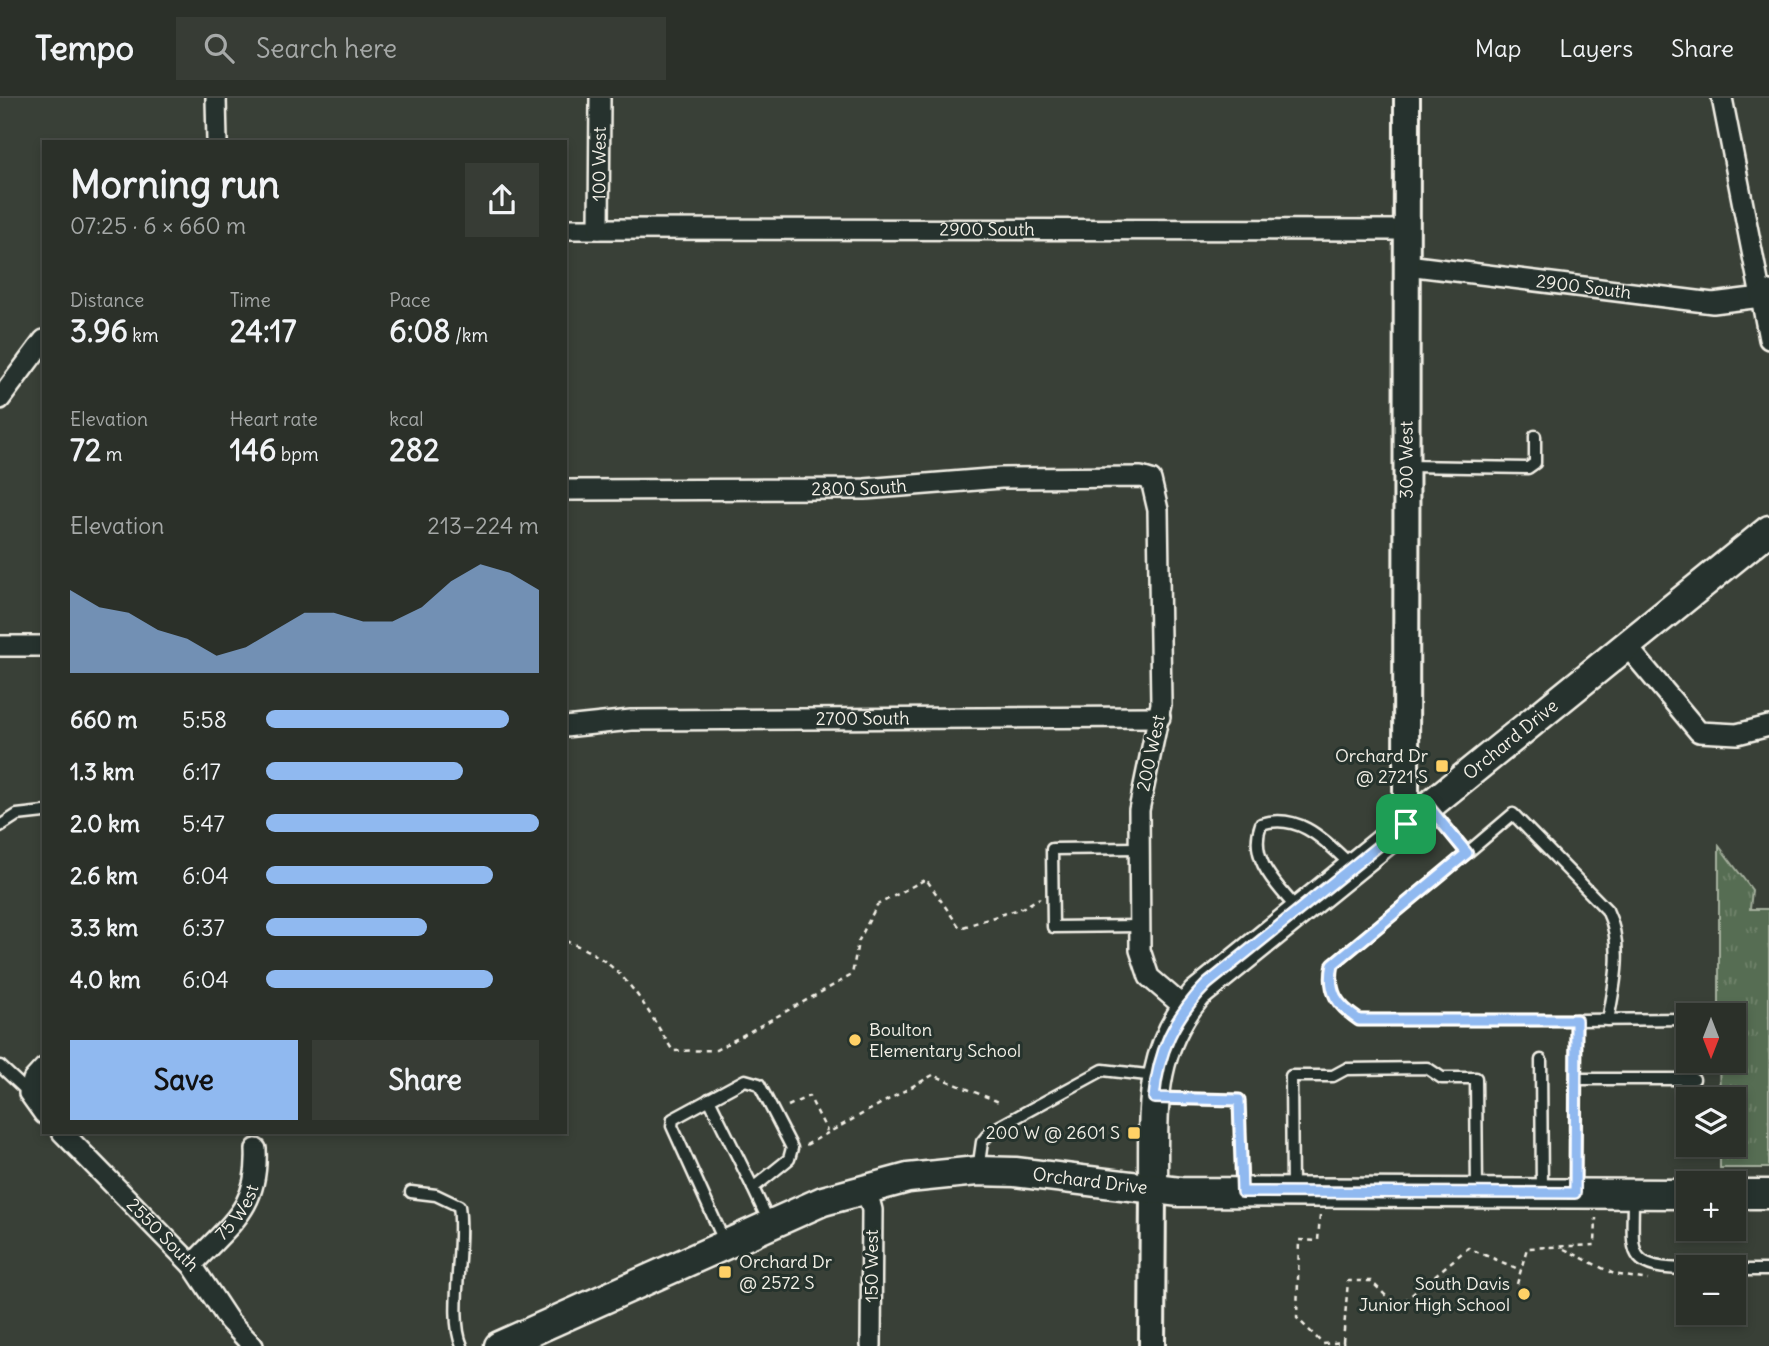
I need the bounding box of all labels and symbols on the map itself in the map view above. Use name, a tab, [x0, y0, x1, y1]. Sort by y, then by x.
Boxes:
street label: 100 West	[587, 126, 611, 202]
street label: 2900 South	[939, 217, 1035, 241]
street label: 2900 South	[1535, 269, 1632, 304]
street label: 300 West	[1394, 421, 1418, 499]
street label: 2800 South	[811, 474, 907, 500]
street label: Orchard Drive	[1458, 694, 1562, 785]
street label: 2700 South	[816, 706, 910, 730]
street label: 200 West	[1131, 713, 1170, 793]
place label: Orchard Dr @ 2721 S	[1335, 744, 1429, 788]
marker: Orchard Dr @ 2721 S	[1434, 758, 1450, 774]
pin	[1376, 794, 1436, 854]
north arrow	[1676, 1003, 1746, 1073]
place label: Boulton Elementary School	[869, 1018, 1021, 1062]
marker: Boulton Elementary School	[847, 1032, 863, 1048]
place label: 200 W @ 2601 S	[986, 1121, 1120, 1144]
marker: 200 W @ 2601 S	[1126, 1125, 1142, 1141]
street label: Orchard Drive	[1031, 1162, 1149, 1199]
street label: 75 West	[210, 1182, 263, 1245]
street label: 2550 South	[122, 1193, 204, 1276]
street label: 150 West	[860, 1229, 883, 1303]
place label: Orchard Dr @ 2572 S	[739, 1250, 833, 1294]
marker: Orchard Dr @ 2572 S	[717, 1264, 733, 1280]
place label: South Davis Junior High School	[1359, 1272, 1510, 1316]
marker: South Davis Junior High School	[1516, 1286, 1532, 1302]

